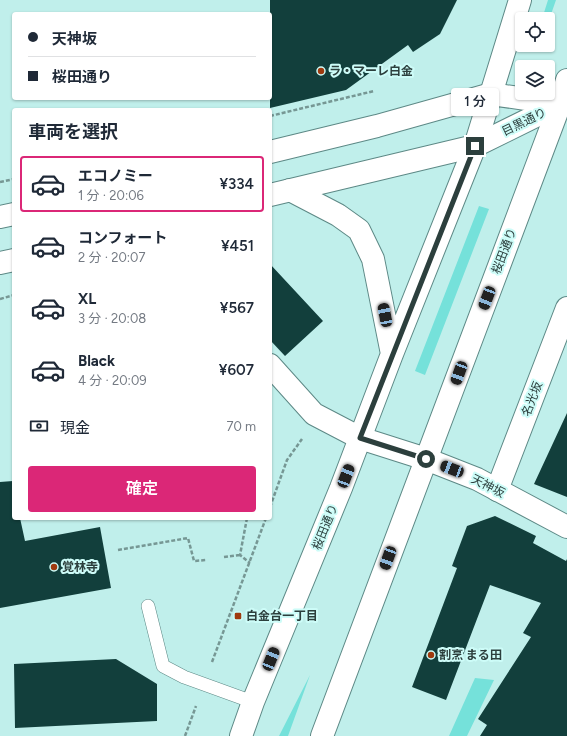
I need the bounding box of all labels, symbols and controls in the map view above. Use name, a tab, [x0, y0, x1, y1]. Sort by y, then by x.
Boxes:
map controls	[515, 12, 555, 100]
button: locate	[515, 12, 555, 52]
text: 天神坂	[52, 30, 97, 48]
button: layers	[515, 60, 555, 100]
place label: ラ・マーレ白金	[329, 64, 413, 78]
marker: ラ・マーレ白金	[316, 66, 326, 76]
text: 桜田通り	[52, 68, 112, 86]
callout: 1 分	[451, 88, 499, 116]
text: 1 分	[464, 94, 486, 109]
street label: 目黒通り	[499, 105, 549, 139]
text: 車両を選択	[28, 121, 118, 143]
route end	[466, 137, 484, 155]
icon: car	[30, 166, 66, 202]
text: エコノミー	[78, 167, 153, 185]
text: ¥334	[219, 175, 254, 193]
text: 1 分 · 20:06	[78, 188, 144, 203]
street label: 桜田通り	[489, 226, 519, 276]
icon: car	[30, 228, 66, 264]
text: コンフォート	[78, 229, 168, 247]
text: ¥451	[221, 237, 254, 255]
text: 2 分 · 20:07	[78, 250, 145, 265]
car	[477, 285, 497, 311]
icon: car	[30, 290, 66, 326]
text: XL	[78, 290, 96, 308]
text: ¥567	[220, 299, 254, 317]
car	[377, 302, 393, 328]
text: 3 分 · 20:08	[78, 311, 146, 326]
icon: car	[30, 352, 66, 388]
text: Black	[78, 352, 115, 370]
car	[449, 360, 469, 386]
text: ¥607	[219, 361, 254, 379]
text: 4 分 · 20:09	[78, 373, 147, 388]
street label: 名光坂	[519, 380, 545, 418]
icon: cash	[28, 415, 50, 437]
text: 現金	[60, 419, 90, 437]
text: 70 m	[226, 419, 256, 434]
route start	[417, 450, 435, 468]
car	[439, 459, 465, 479]
car	[336, 463, 356, 489]
button: 確定	[28, 466, 256, 512]
street label: 天神坂	[469, 472, 507, 500]
street label: 桜田通り	[310, 502, 340, 552]
car	[378, 545, 398, 571]
place label: 覚林寺	[62, 560, 98, 574]
marker: 覚林寺	[49, 562, 59, 572]
place label: 白金台一丁目	[246, 609, 318, 623]
marker: 白金台一丁目	[233, 611, 243, 621]
car	[261, 646, 281, 672]
place label: 割烹 まる田	[439, 648, 502, 662]
marker: 割烹 まる田	[426, 650, 436, 660]

